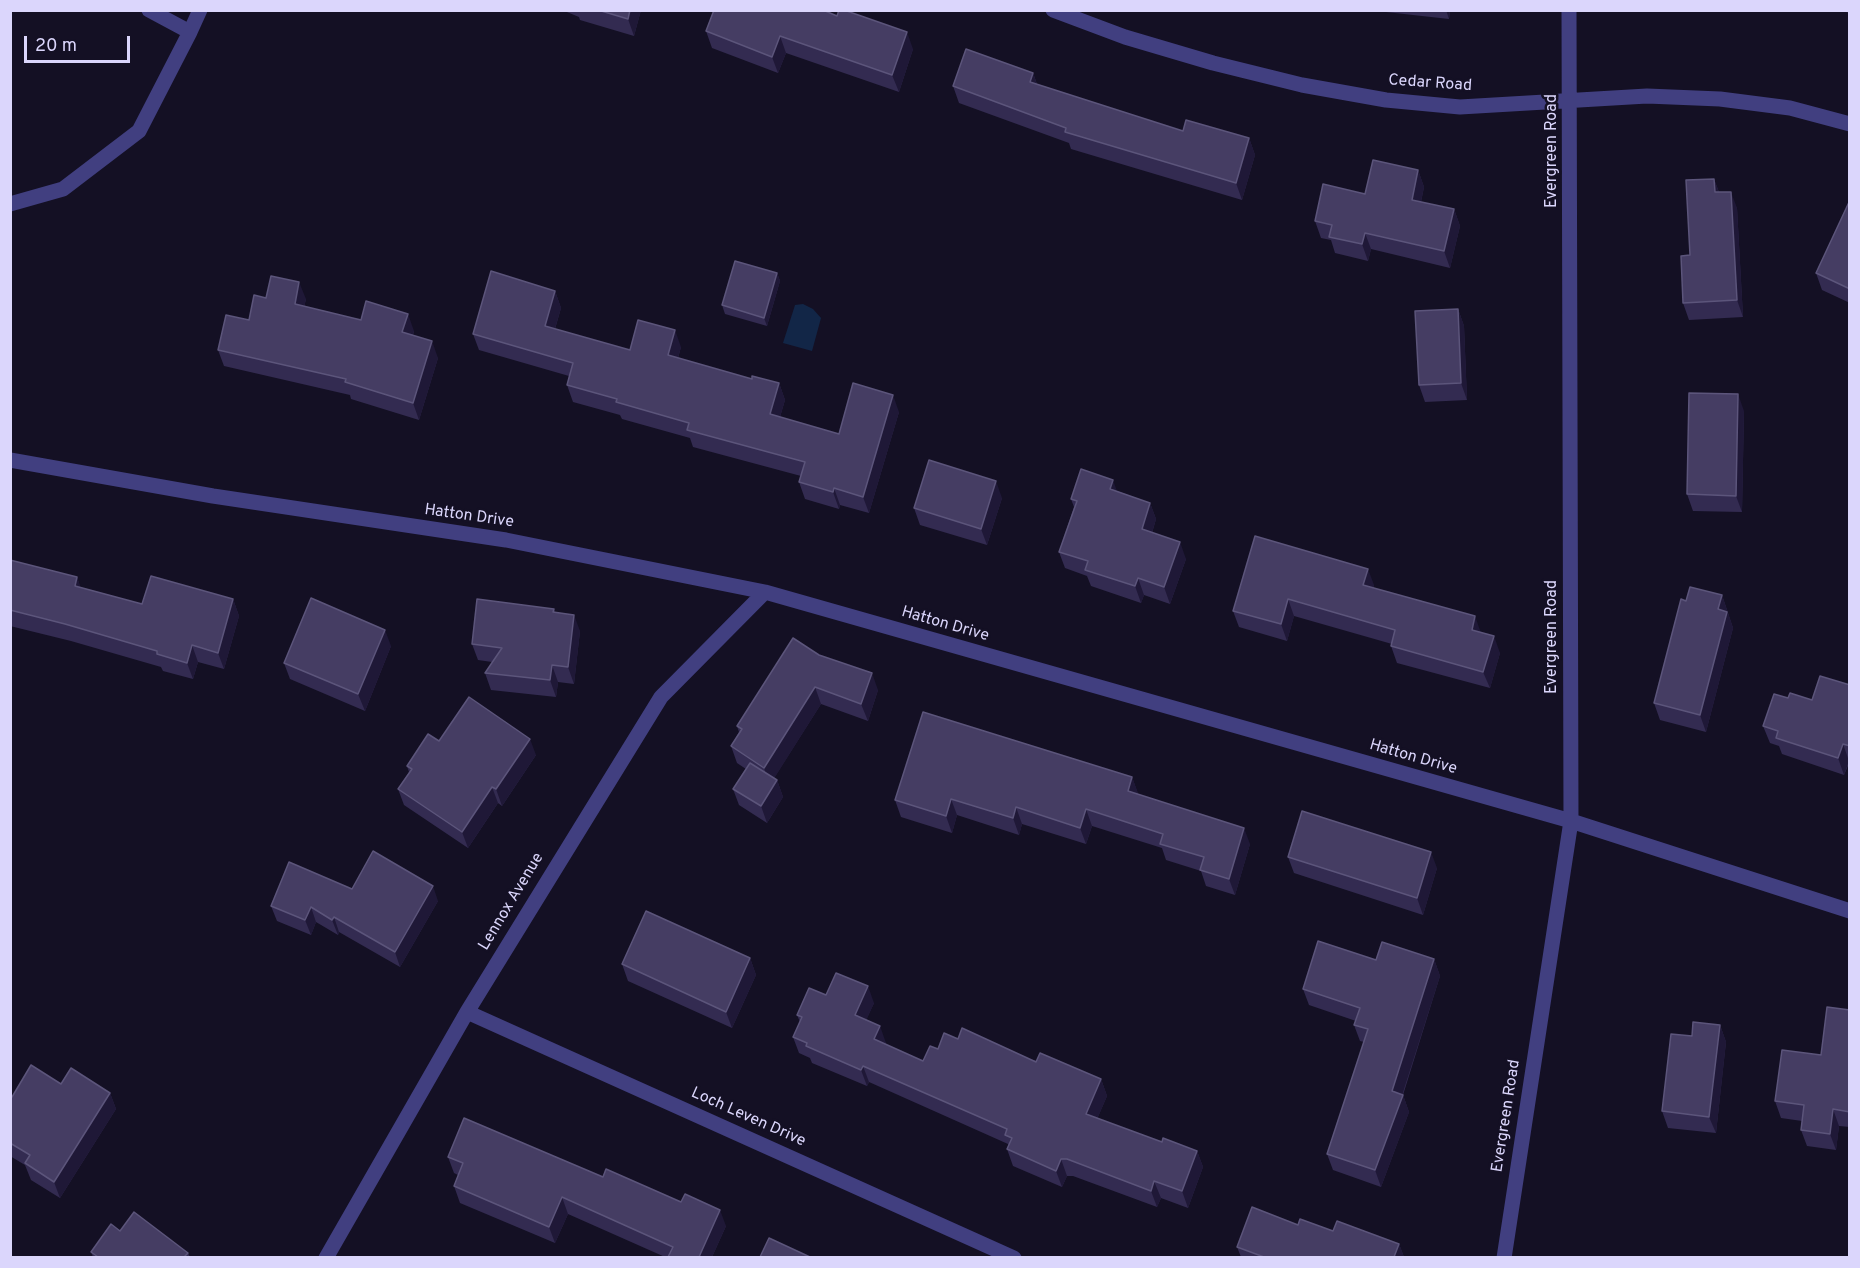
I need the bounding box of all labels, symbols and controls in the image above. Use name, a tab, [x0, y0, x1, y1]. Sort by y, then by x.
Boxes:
scale bar	[27, 24, 134, 62]
text: 20 m	[35, 35, 77, 58]
street label: Cedar Road	[1387, 71, 1473, 97]
street label: Evergreen Road	[1543, 94, 1563, 208]
street label: Hatton Drive	[423, 501, 515, 533]
street label: Evergreen Road	[1543, 580, 1563, 694]
street label: Hatton Drive	[899, 603, 991, 647]
street label: Hatton Drive	[1367, 736, 1459, 780]
street label: Lennox Avenue	[475, 850, 549, 954]
street label: Evergreen Road	[1489, 1058, 1525, 1174]
street label: Loch Leven Drive	[688, 1084, 808, 1152]

